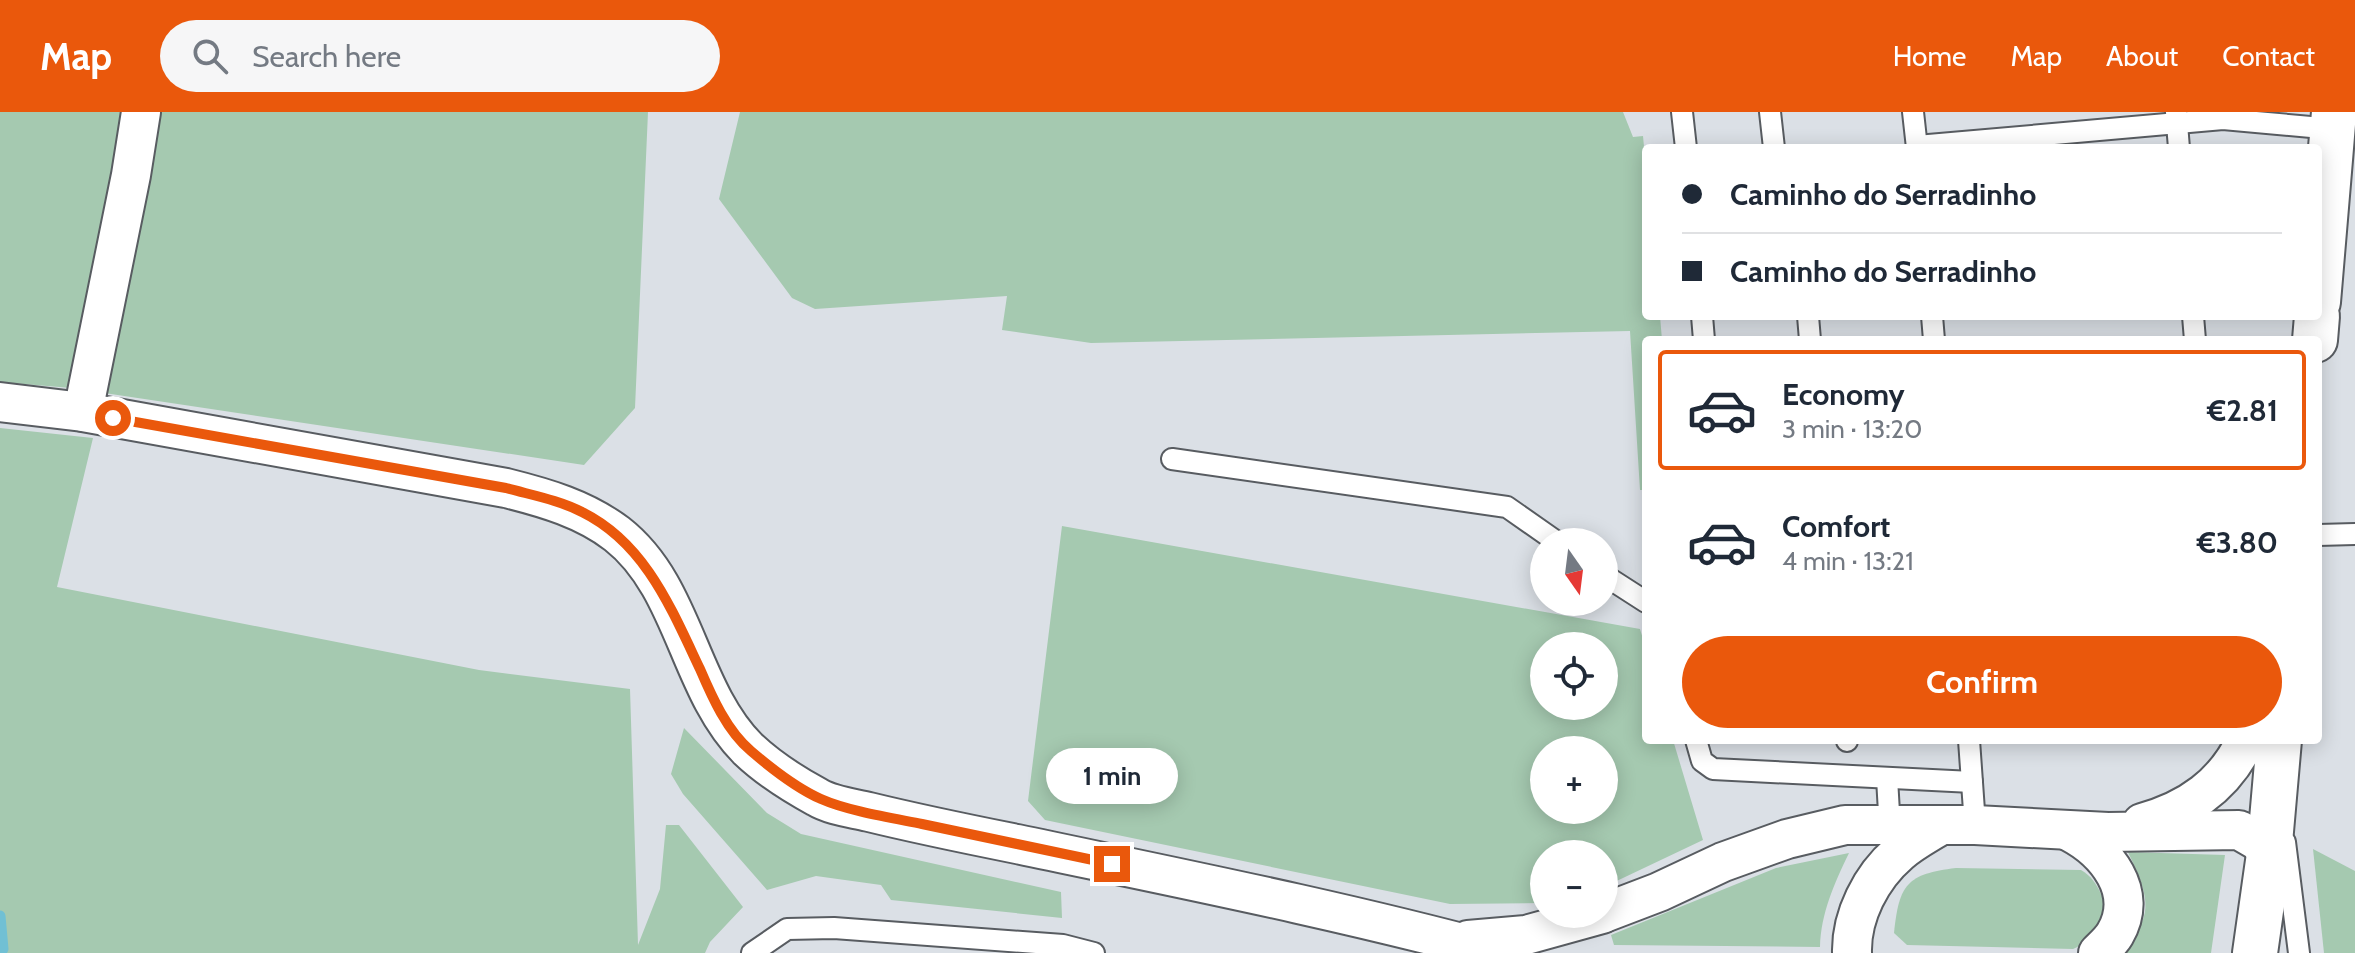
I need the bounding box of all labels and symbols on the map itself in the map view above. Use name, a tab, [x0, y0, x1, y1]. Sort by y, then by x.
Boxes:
route start	[95, 400, 131, 436]
north arrow	[1530, 528, 1618, 616]
callout: 1 min	[1046, 748, 1178, 804]
route end	[1094, 846, 1130, 882]

